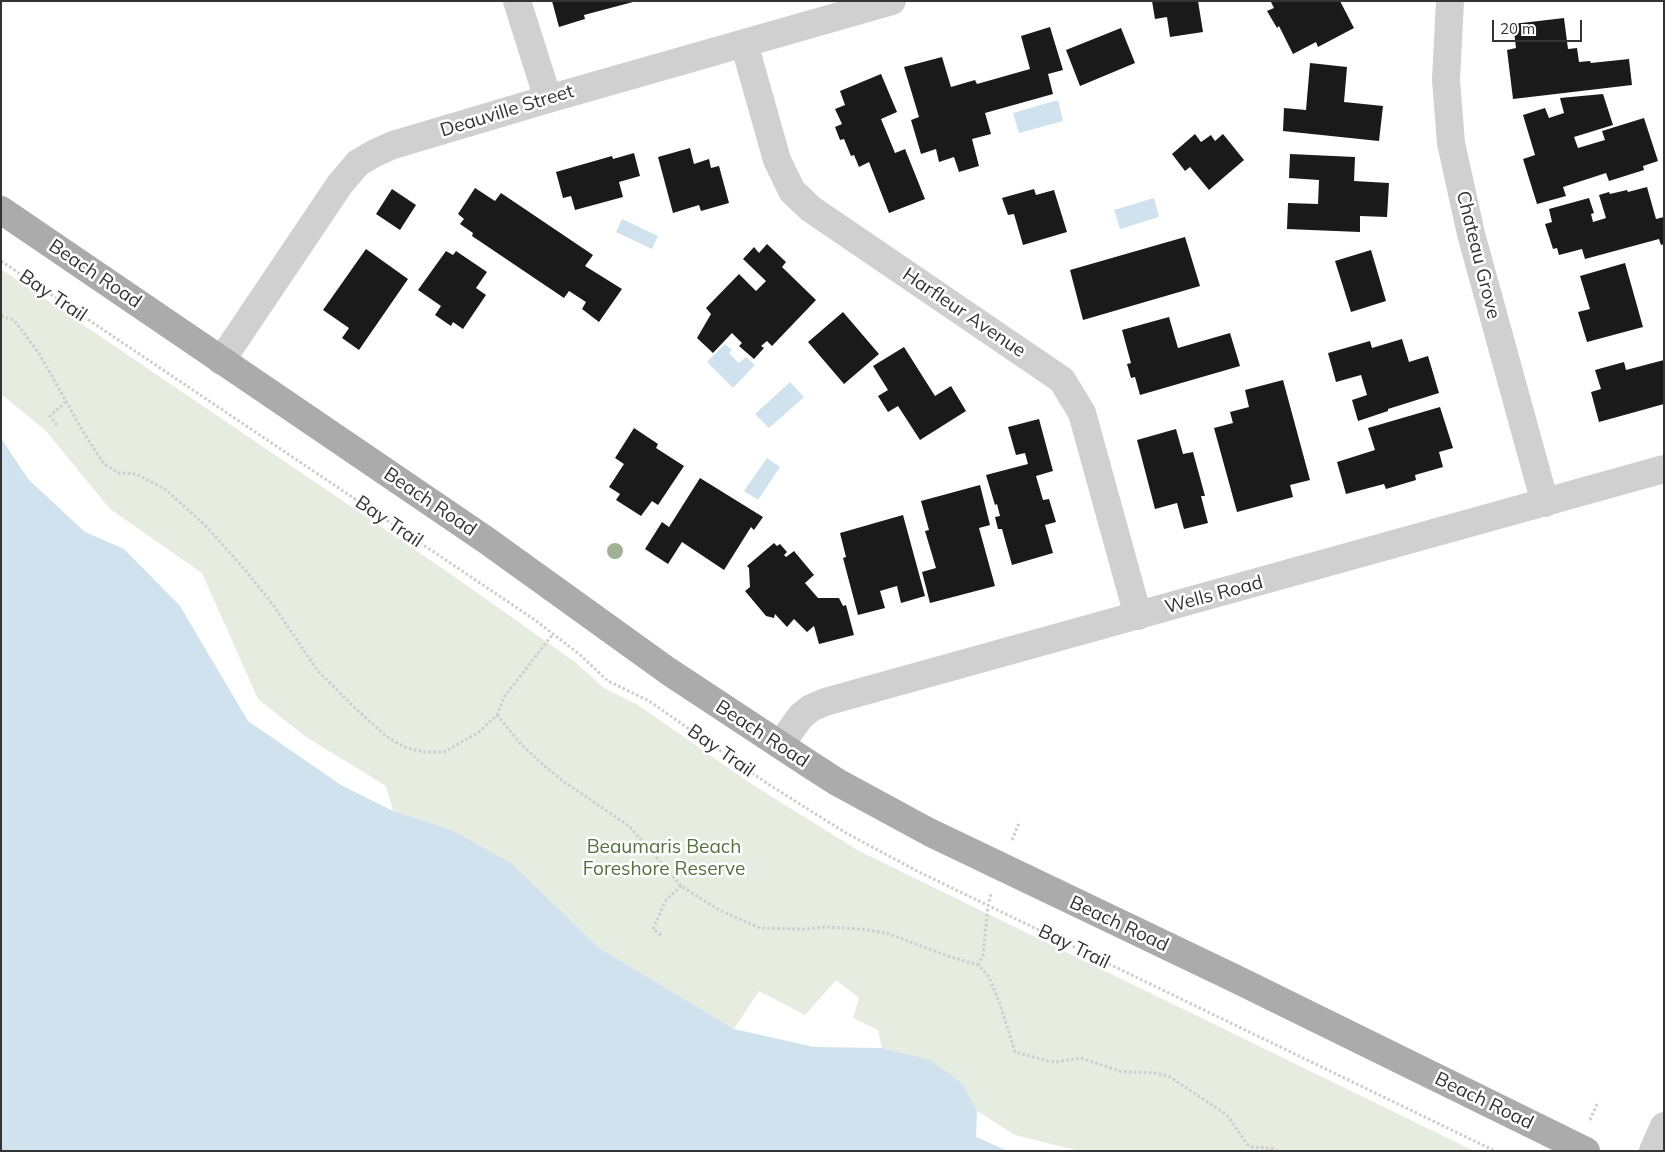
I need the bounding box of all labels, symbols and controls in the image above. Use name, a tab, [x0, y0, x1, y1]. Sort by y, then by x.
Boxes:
scale bar	[1495, 10, 1585, 42]
text: 20 m	[1500, 19, 1535, 38]
street label: Deauville Street	[437, 80, 577, 142]
street label: Chateau Grove	[1451, 188, 1505, 322]
street label: Beach Road	[44, 235, 146, 313]
street label: Harfleur Avenue	[898, 263, 1030, 363]
street label: Bay Trail	[15, 265, 91, 327]
street label: Beach Road	[379, 463, 481, 541]
street label: Bay Trail	[351, 491, 427, 553]
street label: Wells Road	[1163, 571, 1265, 619]
street label: Beach Road	[711, 695, 813, 773]
street label: Bay Trail	[683, 720, 759, 782]
park label: Beaumaris Beach Foreshore Reserve	[583, 836, 745, 880]
street label: Beach Road	[1066, 891, 1172, 957]
street label: Bay Trail	[1035, 920, 1113, 974]
street label: Beach Road	[1431, 1067, 1537, 1135]

